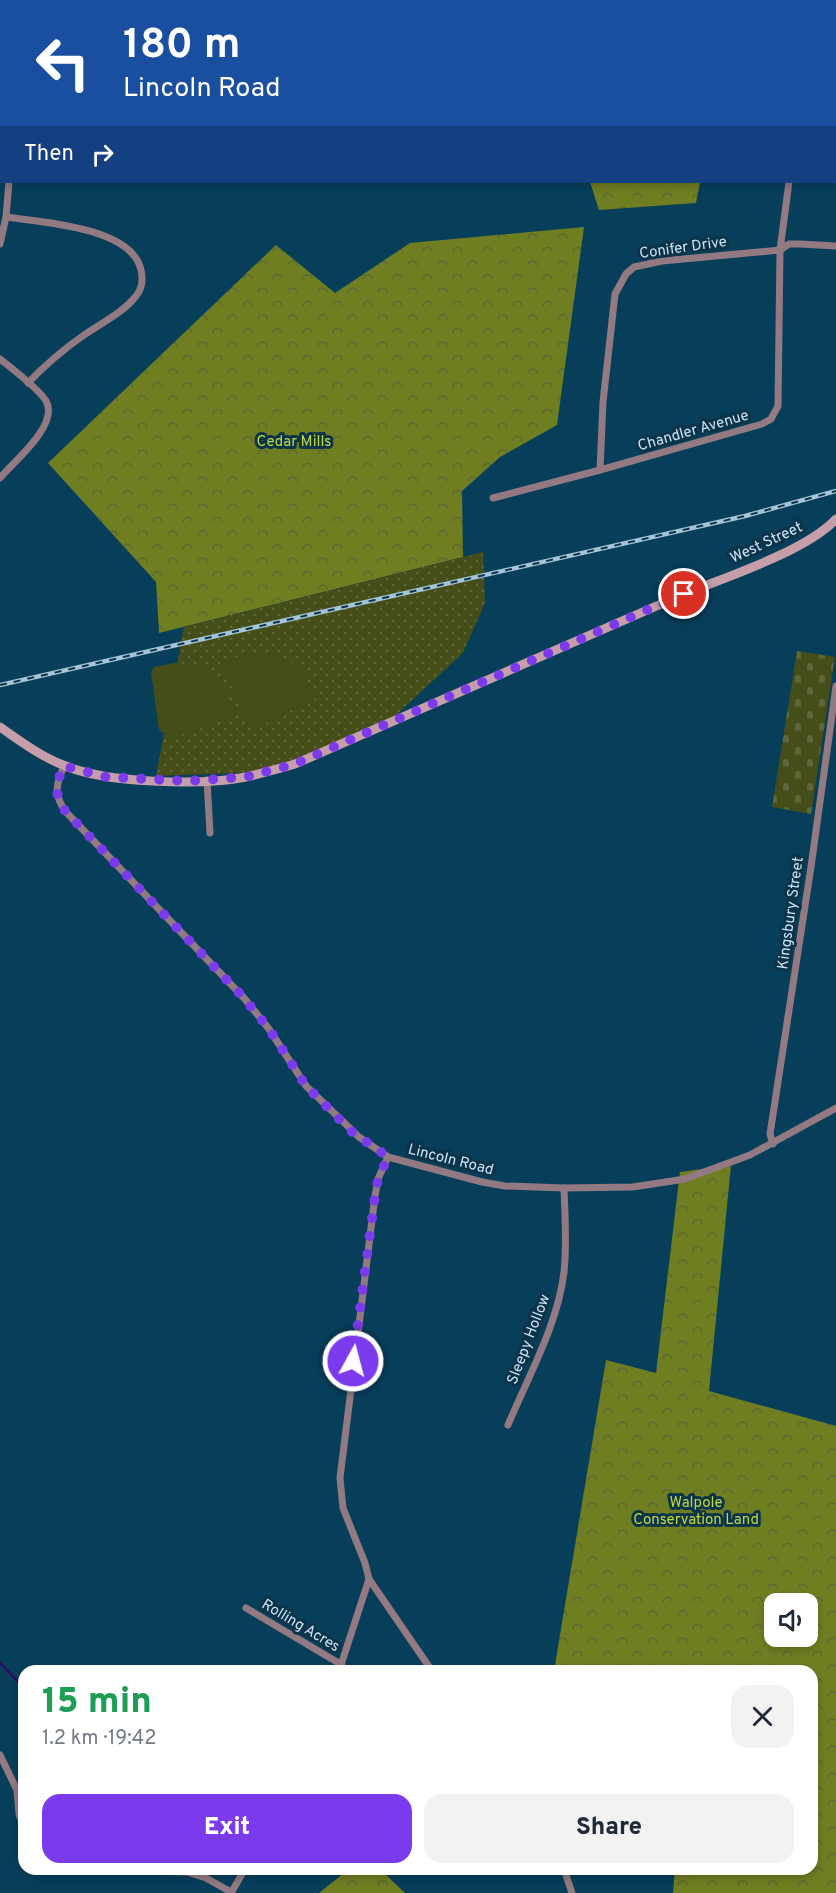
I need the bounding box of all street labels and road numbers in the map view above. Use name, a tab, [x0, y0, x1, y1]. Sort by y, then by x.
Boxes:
street label: Conifer Drive	[638, 233, 728, 264]
street label: Chandler Avenue	[636, 407, 751, 456]
street label: West Street	[727, 518, 806, 568]
street label: Kingsbury Street	[774, 856, 809, 971]
street label: Lincoln Road	[406, 1141, 495, 1180]
street label: Sleepy Hollow	[504, 1292, 555, 1387]
street label: Rolling Acres	[258, 1596, 343, 1657]

